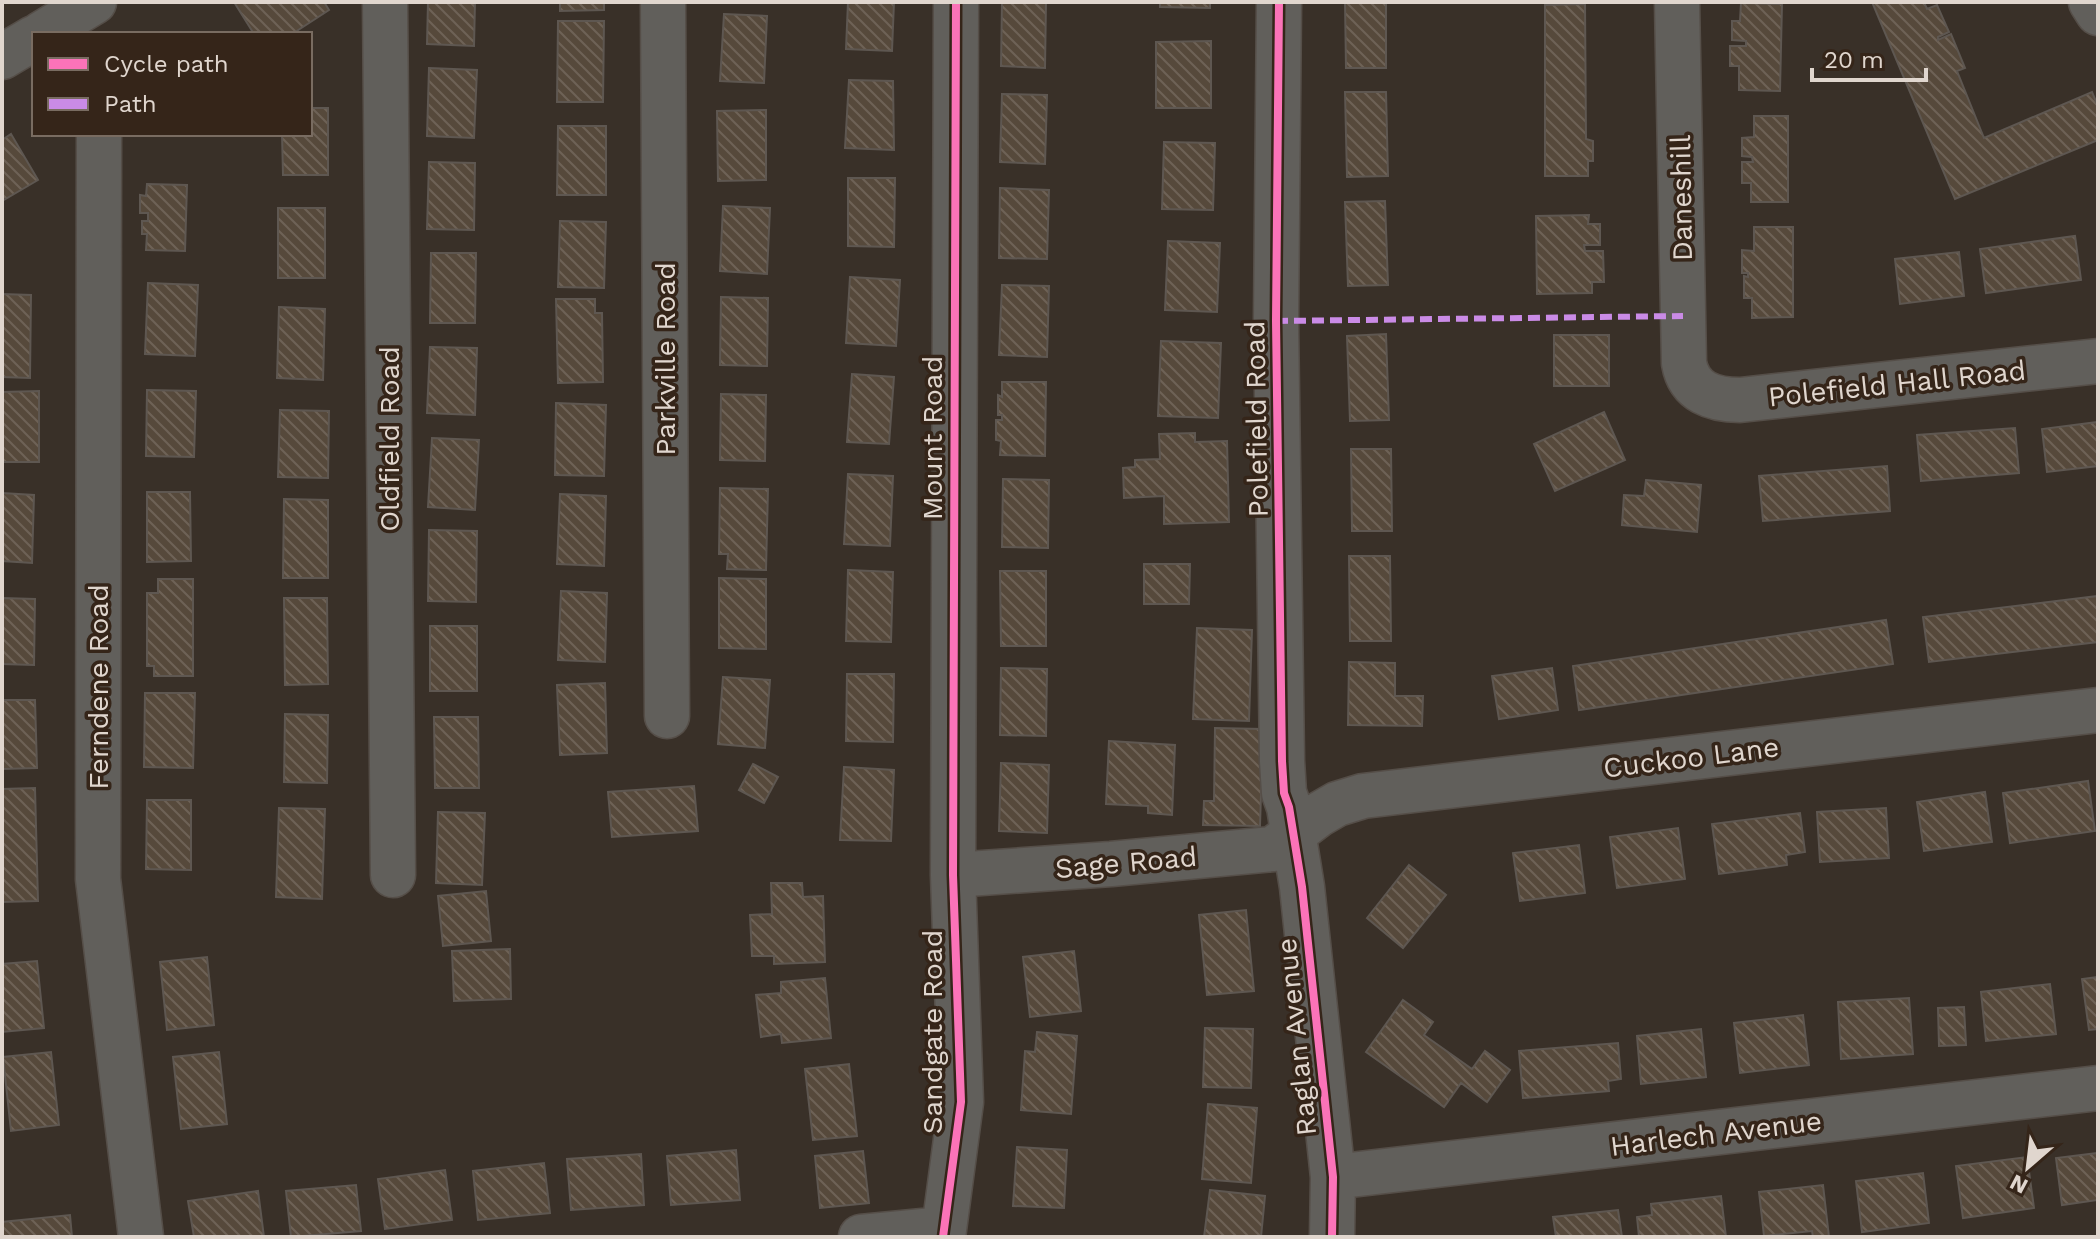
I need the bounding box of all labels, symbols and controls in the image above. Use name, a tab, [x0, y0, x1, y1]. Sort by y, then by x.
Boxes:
legend	[32, 32, 312, 136]
scale bar	[1812, 32, 1926, 82]
text: 20 m	[1824, 46, 1884, 74]
text: Cycle path	[104, 50, 229, 78]
text: Path	[104, 90, 157, 118]
street label: Daneshill	[1664, 134, 1699, 261]
street label: Parkville Road	[649, 262, 682, 456]
street label: Polefield Road	[1238, 320, 1275, 518]
street label: Oldfield Road	[373, 346, 406, 532]
street label: Polefield Hall Road	[1767, 354, 2027, 413]
street label: Mount Road	[916, 356, 949, 520]
street label: Ferndene Road	[82, 584, 115, 790]
street label: Cuckoo Lane	[1601, 730, 1781, 785]
street label: Sage Road	[1054, 840, 1198, 885]
street label: Sandgate Road	[916, 930, 949, 1134]
street label: Raglan Avenue	[1270, 936, 1323, 1137]
street label: Harlech Avenue	[1608, 1104, 1824, 1163]
north arrow	[1988, 1127, 2068, 1207]
text: N	[2006, 1169, 2032, 1199]

